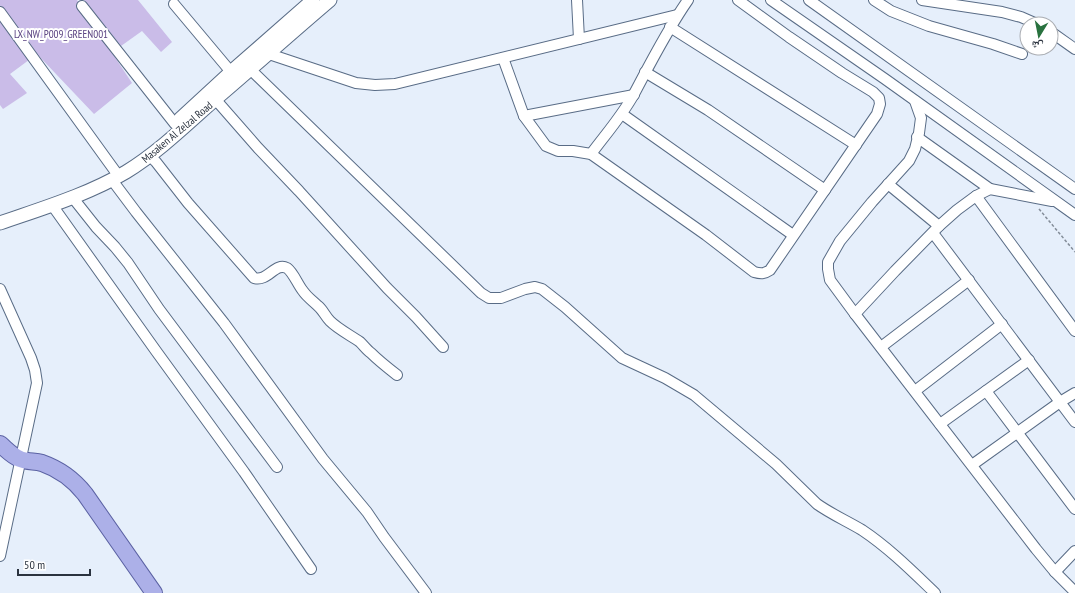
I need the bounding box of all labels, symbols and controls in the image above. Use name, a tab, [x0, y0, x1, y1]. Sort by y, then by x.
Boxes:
north arrow	[1019, 16, 1059, 56]
park label: LX_NW_P009_GREEN001	[14, 27, 108, 41]
text: ش	[1030, 37, 1044, 54]
street label: Masaken Al Zelzal Road	[139, 98, 216, 166]
scale bar	[18, 551, 90, 577]
text: 50 m	[24, 557, 45, 572]

